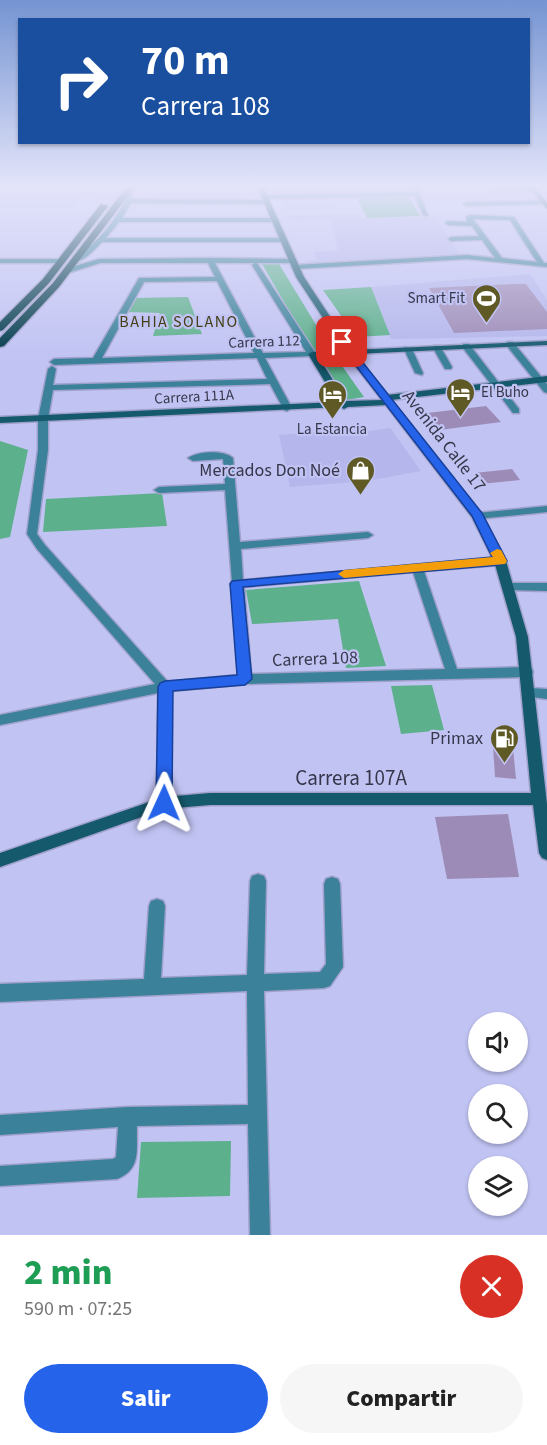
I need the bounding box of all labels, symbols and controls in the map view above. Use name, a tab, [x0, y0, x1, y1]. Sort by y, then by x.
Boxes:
text: 70 m	[141, 31, 230, 91]
icon: right	[42, 42, 120, 120]
text: Carrera 108	[141, 87, 270, 126]
sports icon: Smart Fit	[470, 282, 502, 324]
place label: Smart Fit	[408, 288, 465, 309]
district label: BAHIA SOLANO	[119, 311, 239, 333]
pin	[316, 316, 367, 367]
icon: arrive	[325, 325, 358, 358]
street label: Carrera 112	[228, 330, 300, 354]
hotel icon: El Buho	[444, 376, 476, 418]
hotel icon: La Estancia	[316, 378, 348, 420]
place label: El Buho	[481, 382, 529, 403]
street label: Carrera 111A	[154, 384, 235, 410]
street label: Avenida Calle 17	[396, 385, 492, 497]
place label: La Estancia	[297, 419, 367, 440]
shop icon: Mercados Don Noé	[345, 454, 377, 496]
place label: Mercados Don Noé	[199, 458, 340, 483]
street label: Carrera 108	[272, 645, 358, 673]
fuel station icon: Primax	[488, 722, 520, 764]
place label: Primax	[430, 726, 483, 751]
street label: Carrera 107A	[295, 763, 407, 793]
position arrow	[132, 771, 196, 835]
map controls	[468, 1012, 528, 1216]
button: sound	[468, 1012, 528, 1072]
button: search	[468, 1084, 528, 1144]
button: layers	[468, 1156, 528, 1216]
text: 2 min	[24, 1247, 112, 1298]
button: close	[460, 1255, 523, 1318]
text: 590 m · 07:25	[24, 1295, 132, 1323]
button: Salir	[24, 1364, 268, 1433]
button: Compartir	[280, 1364, 523, 1433]

